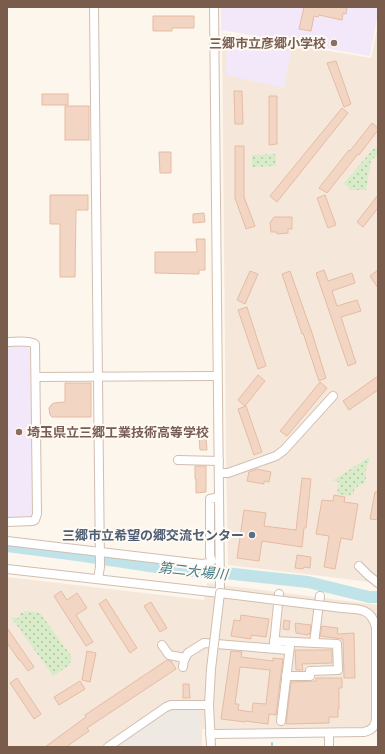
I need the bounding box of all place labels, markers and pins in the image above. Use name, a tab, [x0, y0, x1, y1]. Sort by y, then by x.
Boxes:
place label: 三郷市立彦郷小学校	[209, 36, 326, 50]
marker: 三郷市立彦郷小学校	[329, 38, 339, 48]
place label: 埼玉県立三郷工業技術高等学校	[27, 425, 209, 439]
marker: 埼玉県立三郷工業技術高等学校	[14, 427, 24, 437]
place label: 三郷市立希望の郷交流センター	[62, 528, 244, 542]
marker: 三郷市立希望の郷交流センター	[247, 530, 257, 540]

